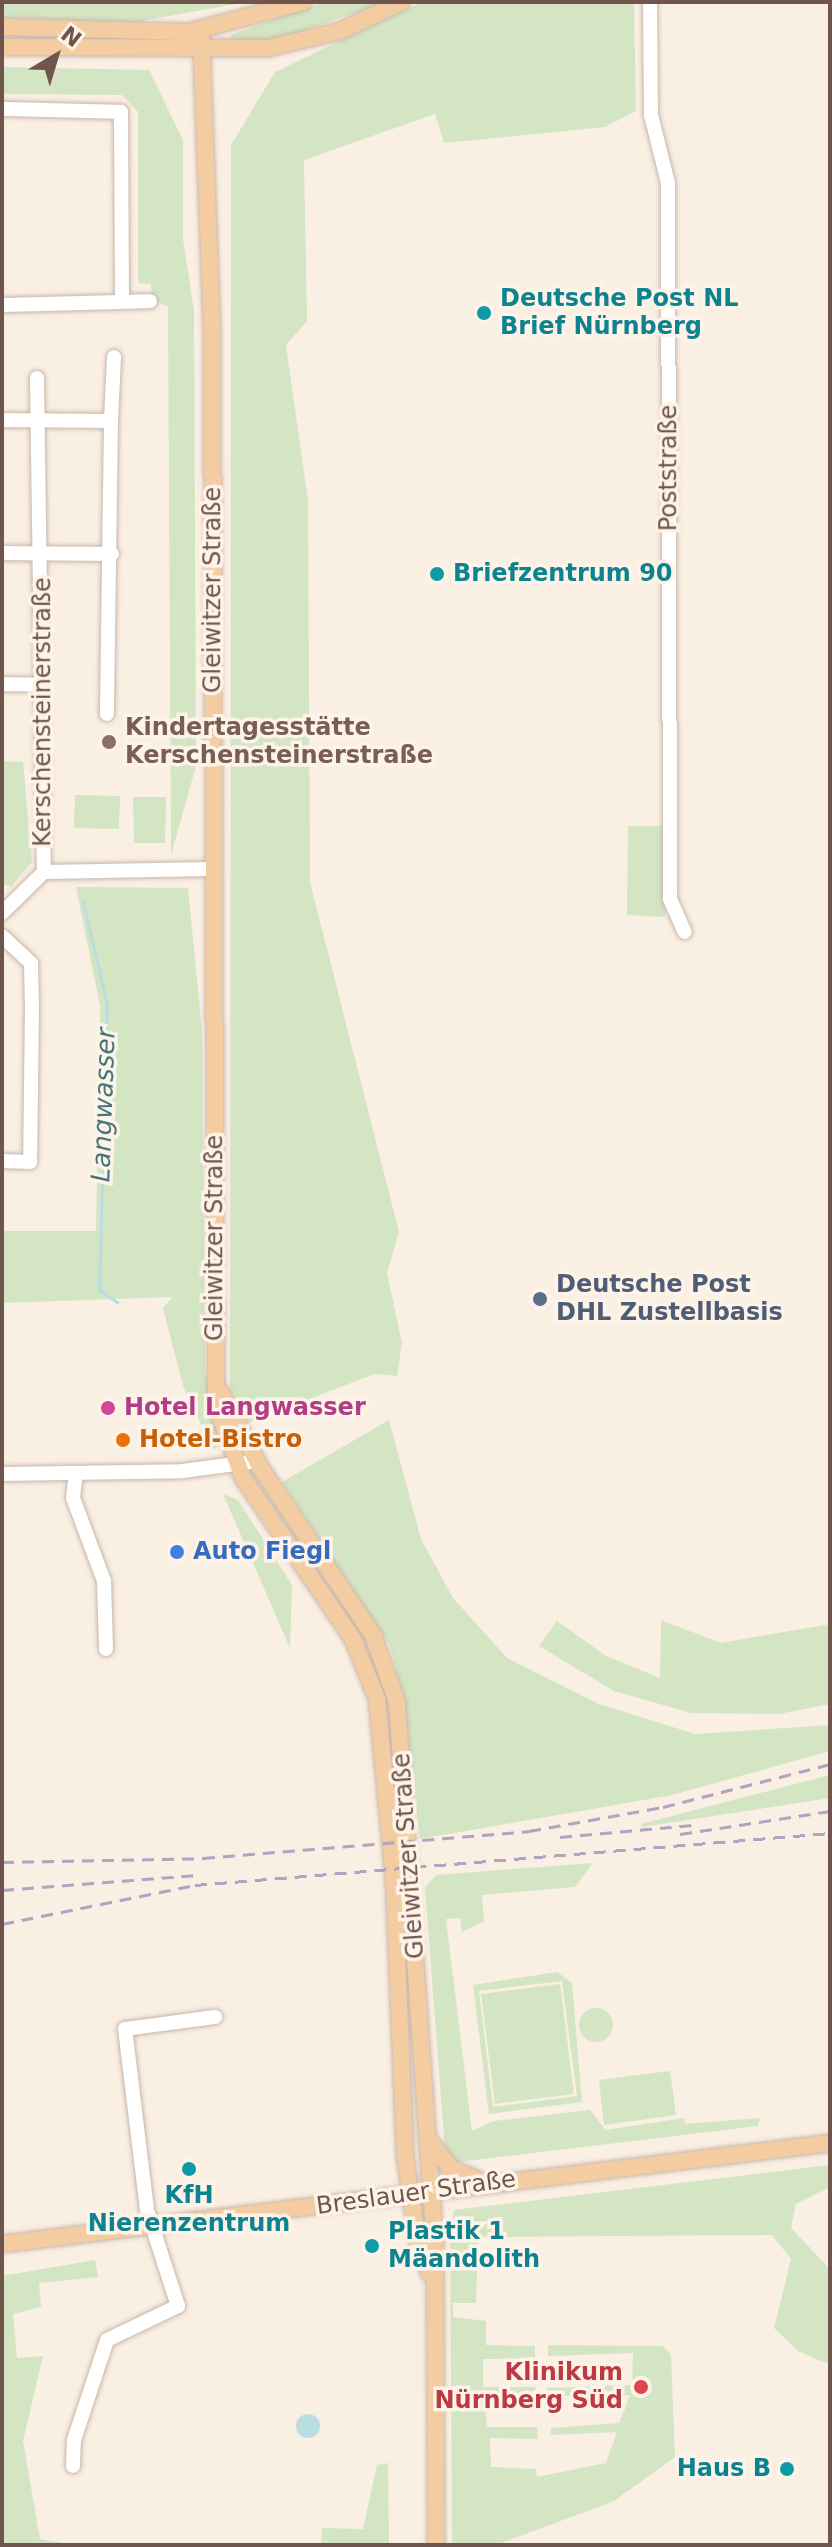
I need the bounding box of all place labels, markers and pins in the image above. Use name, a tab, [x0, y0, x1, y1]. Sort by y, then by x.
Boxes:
place label: Deutsche Post NL Brief Nürnberg	[500, 285, 739, 341]
marker: Deutsche Post NL Brief Nürnberg	[475, 304, 493, 322]
place label: Briefzentrum 90	[453, 560, 673, 588]
marker: Briefzentrum 90	[428, 565, 446, 583]
place label: Kindertagesstätte Kerschensteinerstraße	[125, 714, 433, 770]
marker: Kindertagesstätte Kerschensteinerstraße	[100, 733, 118, 751]
place label: Deutsche Post DHL Zustellbasis	[556, 1271, 783, 1327]
marker: Deutsche Post DHL Zustellbasis	[531, 1290, 549, 1308]
place label: Hotel Langwasser	[124, 1394, 366, 1422]
marker: Hotel Langwasser	[99, 1399, 117, 1417]
place label: Hotel-Bistro	[139, 1426, 302, 1454]
marker: Hotel-Bistro	[114, 1431, 132, 1449]
place label: Auto Fiegl	[193, 1538, 331, 1566]
marker: Auto Fiegl	[168, 1543, 186, 1561]
marker: KfH Nierenzentrum	[180, 2160, 198, 2178]
place label: KfH Nierenzentrum	[88, 2182, 290, 2238]
place label: Plastik 1 Mäandolith	[388, 2218, 540, 2274]
marker: Plastik 1 Mäandolith	[363, 2237, 381, 2255]
place label: Klinikum Nürnberg Süd	[435, 2359, 623, 2415]
marker: Klinikum Nürnberg Süd	[630, 2376, 652, 2398]
place label: Haus B	[677, 2455, 771, 2483]
marker: Haus B	[778, 2460, 796, 2478]

